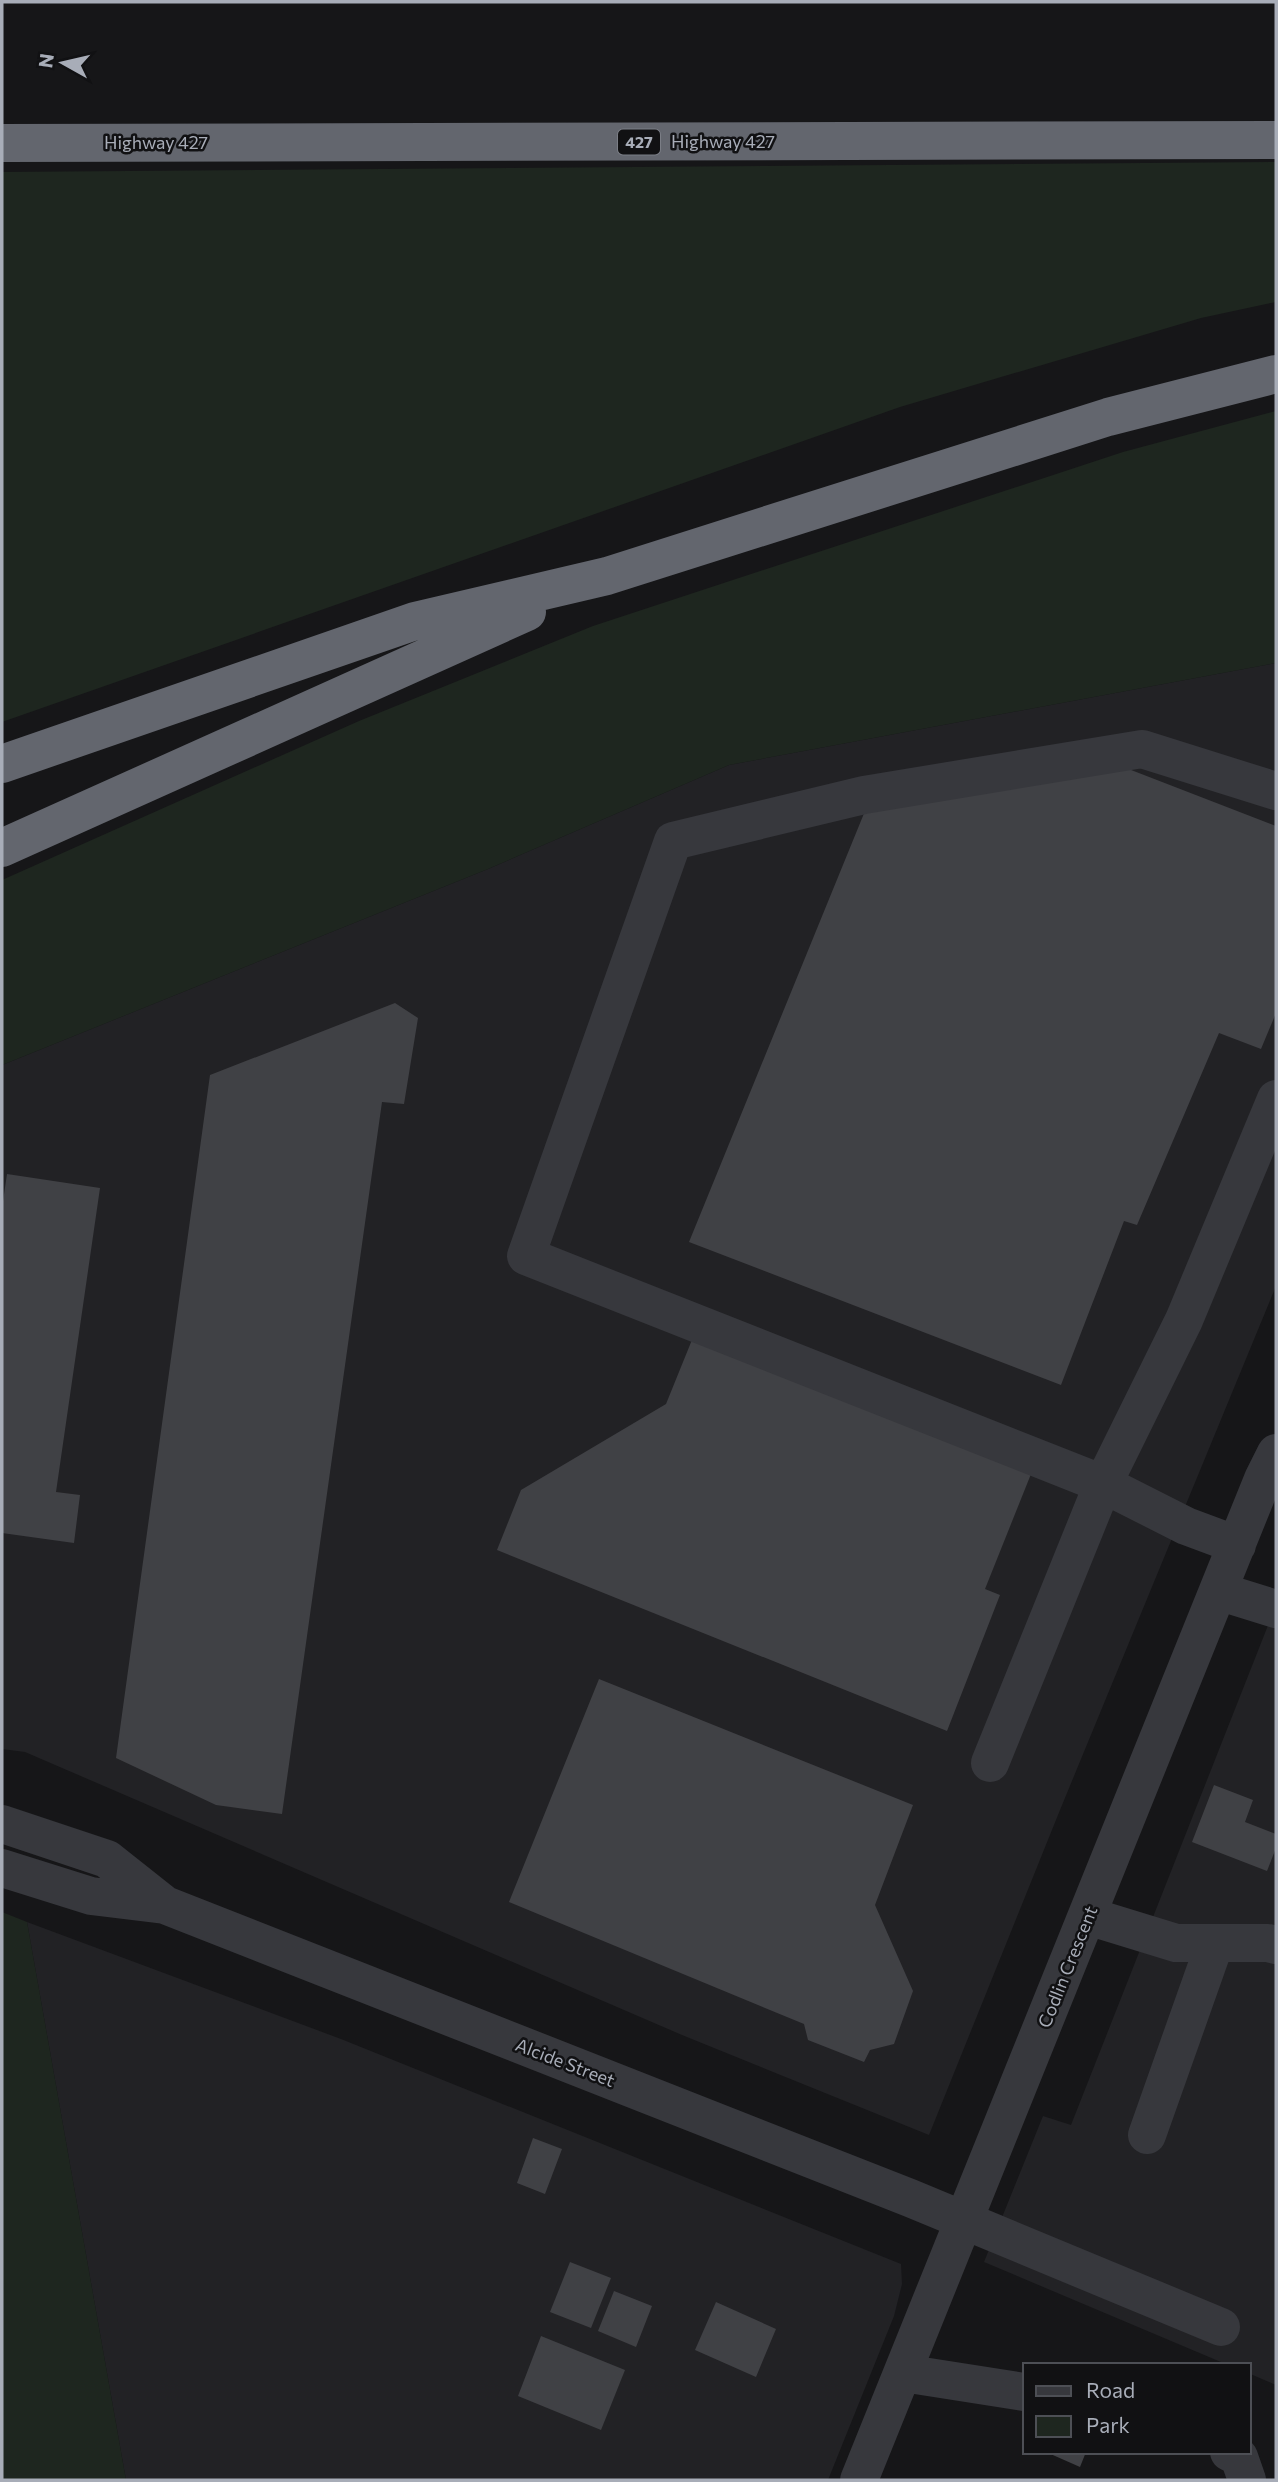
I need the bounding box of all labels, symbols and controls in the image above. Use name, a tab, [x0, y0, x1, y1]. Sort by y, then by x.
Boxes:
north arrow	[28, 28, 98, 98]
text: N	[33, 52, 58, 69]
road number: 427	[618, 130, 660, 154]
street label: Highway 427	[671, 130, 775, 152]
street label: Highway 427	[104, 131, 208, 153]
street label: Codlin Crescent	[1033, 1902, 1102, 2031]
street label: Alcide Street	[513, 2033, 618, 2091]
legend	[1023, 2363, 1250, 2454]
text: Road	[1086, 2377, 1135, 2402]
text: Park	[1086, 2412, 1130, 2437]

